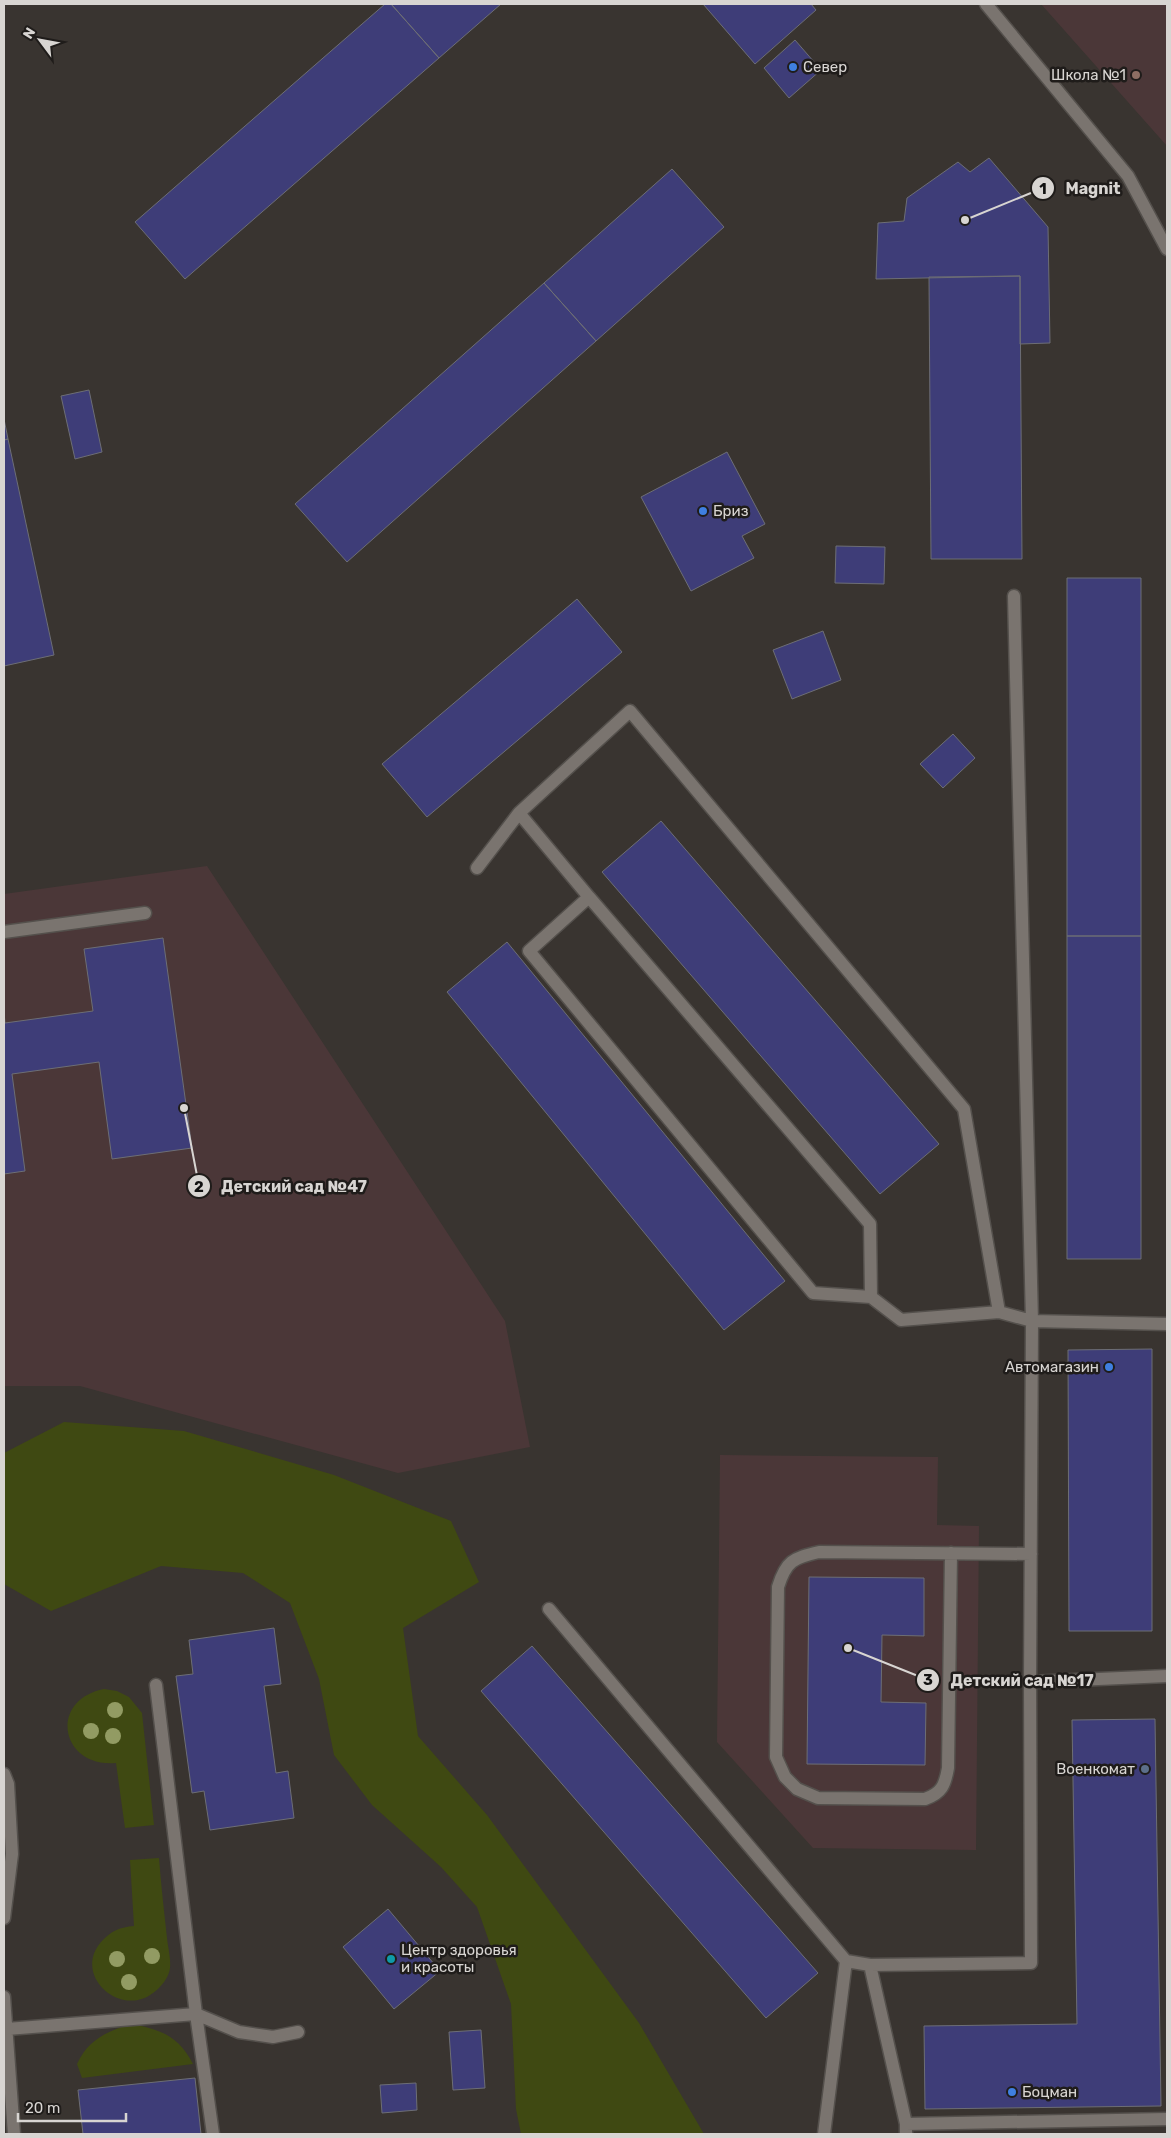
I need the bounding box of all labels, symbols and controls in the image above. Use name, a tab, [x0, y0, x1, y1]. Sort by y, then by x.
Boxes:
north arrow	[15, 15, 65, 65]
text: N	[20, 25, 39, 42]
place label: Север	[803, 58, 847, 76]
marker: Север	[787, 61, 799, 73]
place label: Школа №1	[1051, 66, 1126, 84]
marker: Школа №1	[1130, 69, 1142, 81]
callout: Magnit	[1030, 173, 1130, 204]
text: Magnit	[1065, 179, 1121, 198]
text: 1	[1039, 180, 1047, 198]
place label: Бриз	[713, 502, 749, 520]
marker: Бриз	[697, 505, 709, 517]
callout: Детский сад №47	[186, 1171, 377, 1202]
text: Детский сад №47	[221, 1177, 367, 1196]
text: 2	[194, 1178, 204, 1196]
place label: Автомагазин	[1005, 1358, 1099, 1376]
marker: Автомагазин	[1103, 1361, 1115, 1373]
callout: Детский сад №17	[915, 1664, 1103, 1695]
text: 3	[923, 1671, 933, 1689]
text: Детский сад №17	[950, 1671, 1094, 1690]
place label: Военкомат	[1056, 1760, 1135, 1778]
marker: Военкомат	[1139, 1763, 1151, 1775]
place label: Центр здоровья и красоты	[401, 1941, 517, 1976]
marker: Центр здоровья и красоты	[385, 1953, 397, 1965]
place label: Боцман	[1022, 2083, 1077, 2101]
marker: Боцман	[1006, 2086, 1018, 2098]
scale bar	[18, 2090, 125, 2122]
text: 20 m	[25, 2099, 60, 2117]

